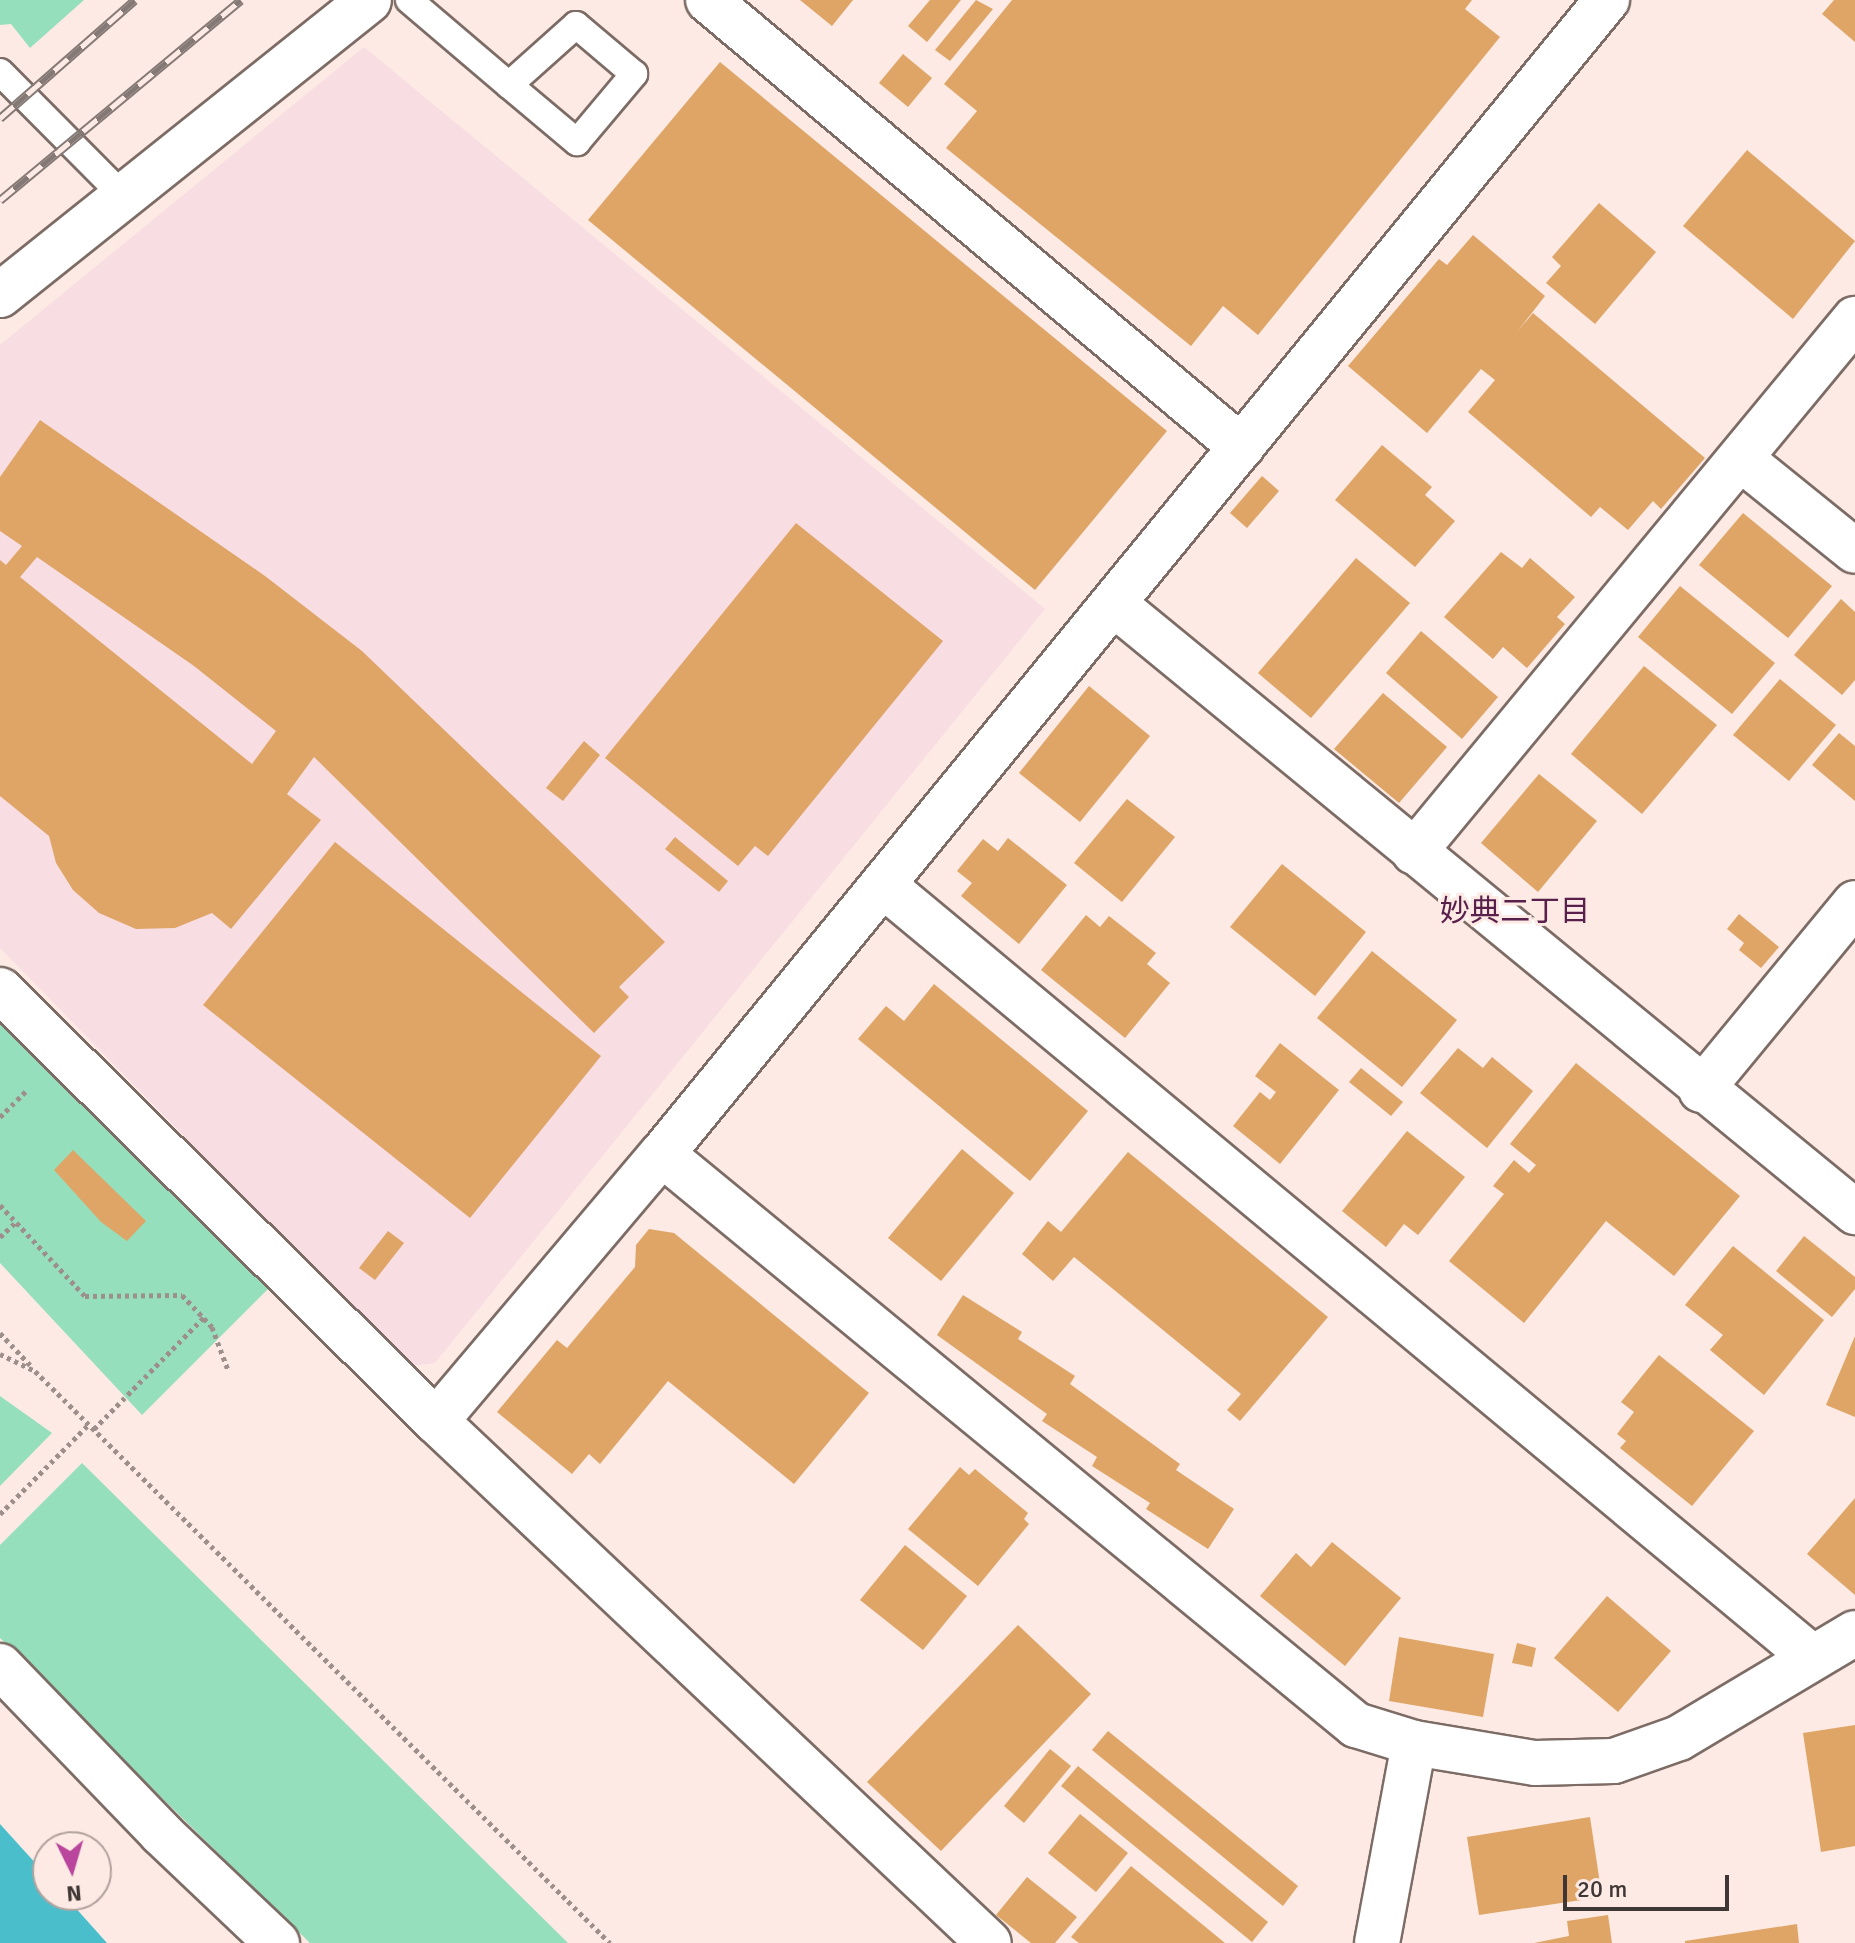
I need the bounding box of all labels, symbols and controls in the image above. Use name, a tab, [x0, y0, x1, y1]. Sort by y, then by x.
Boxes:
district label: 妙典二丁目	[1440, 894, 1590, 930]
north arrow	[32, 1831, 112, 1911]
scale bar	[1567, 1859, 1733, 1909]
text: 20 m	[1577, 1874, 1627, 1904]
text: N	[65, 1879, 83, 1908]

